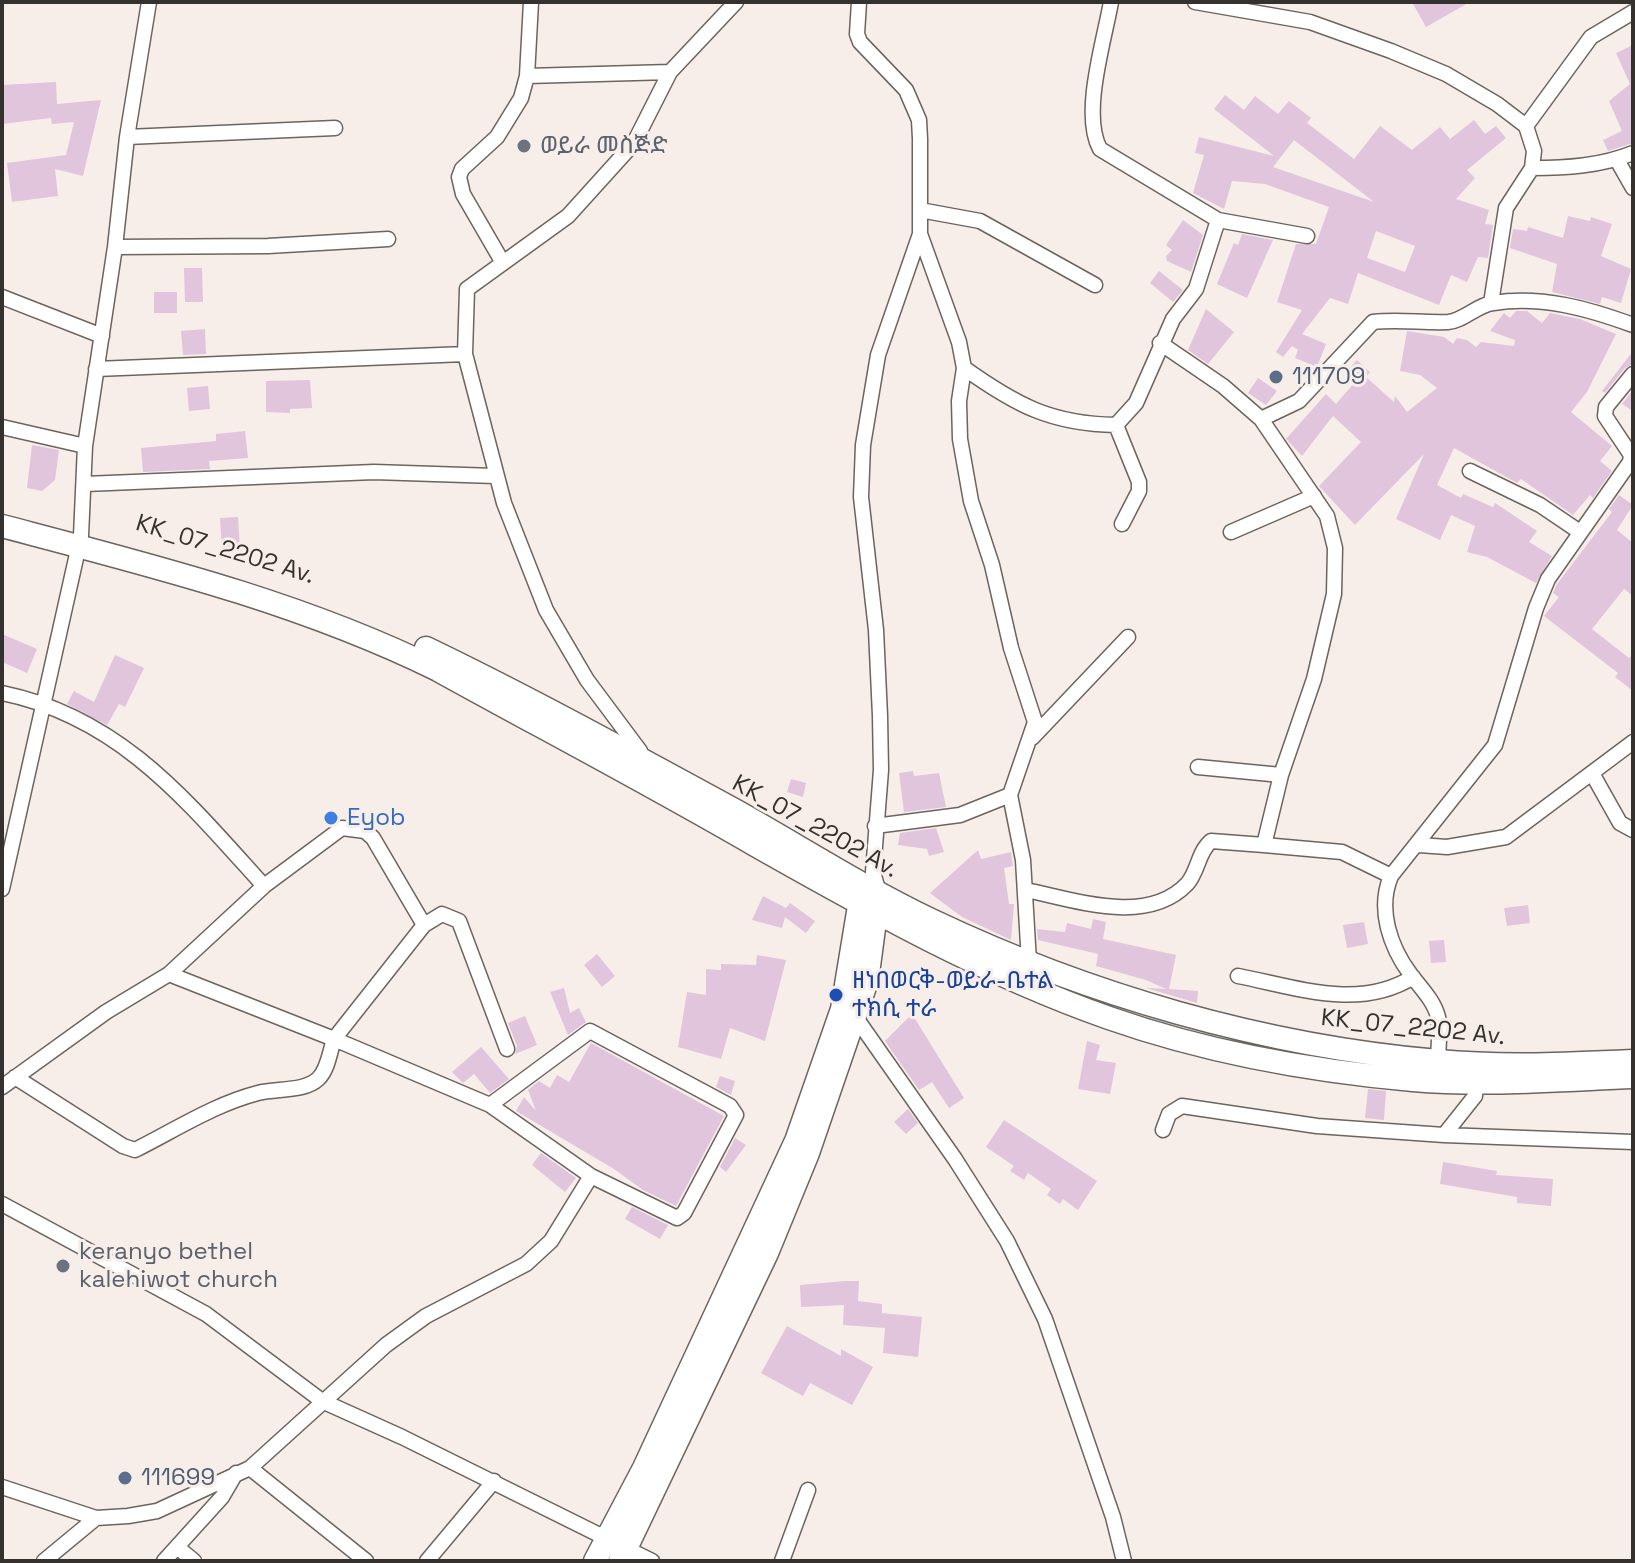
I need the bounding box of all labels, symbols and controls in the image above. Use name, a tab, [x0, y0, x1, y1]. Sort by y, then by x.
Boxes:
place label: ወይራ መስጅድ	[540, 132, 668, 160]
marker: ወይራ መስጅድ	[515, 137, 533, 155]
place label: 111709	[1292, 363, 1366, 391]
marker: 111709	[1267, 368, 1285, 386]
street label: KK_07_2202 Av.	[132, 509, 318, 591]
street label: KK_07_2202 Av.	[727, 770, 903, 884]
place label: Eyob	[347, 804, 405, 832]
marker: Eyob	[322, 809, 340, 827]
place label: ዘነበወርቅ-ወይራ-ቤተል ተክሲ ተራ	[852, 967, 1054, 1023]
marker: ዘነበወርቅ-ወይራ-ቤተል ተክሲ ተራ	[827, 986, 845, 1004]
street label: KK_07_2202 Av.	[1319, 1004, 1507, 1052]
place label: keranyo bethel kalehiwot church	[79, 1238, 278, 1294]
marker: keranyo bethel kalehiwot church	[54, 1257, 72, 1275]
place label: 111699	[141, 1464, 215, 1492]
marker: 111699	[116, 1469, 134, 1487]

